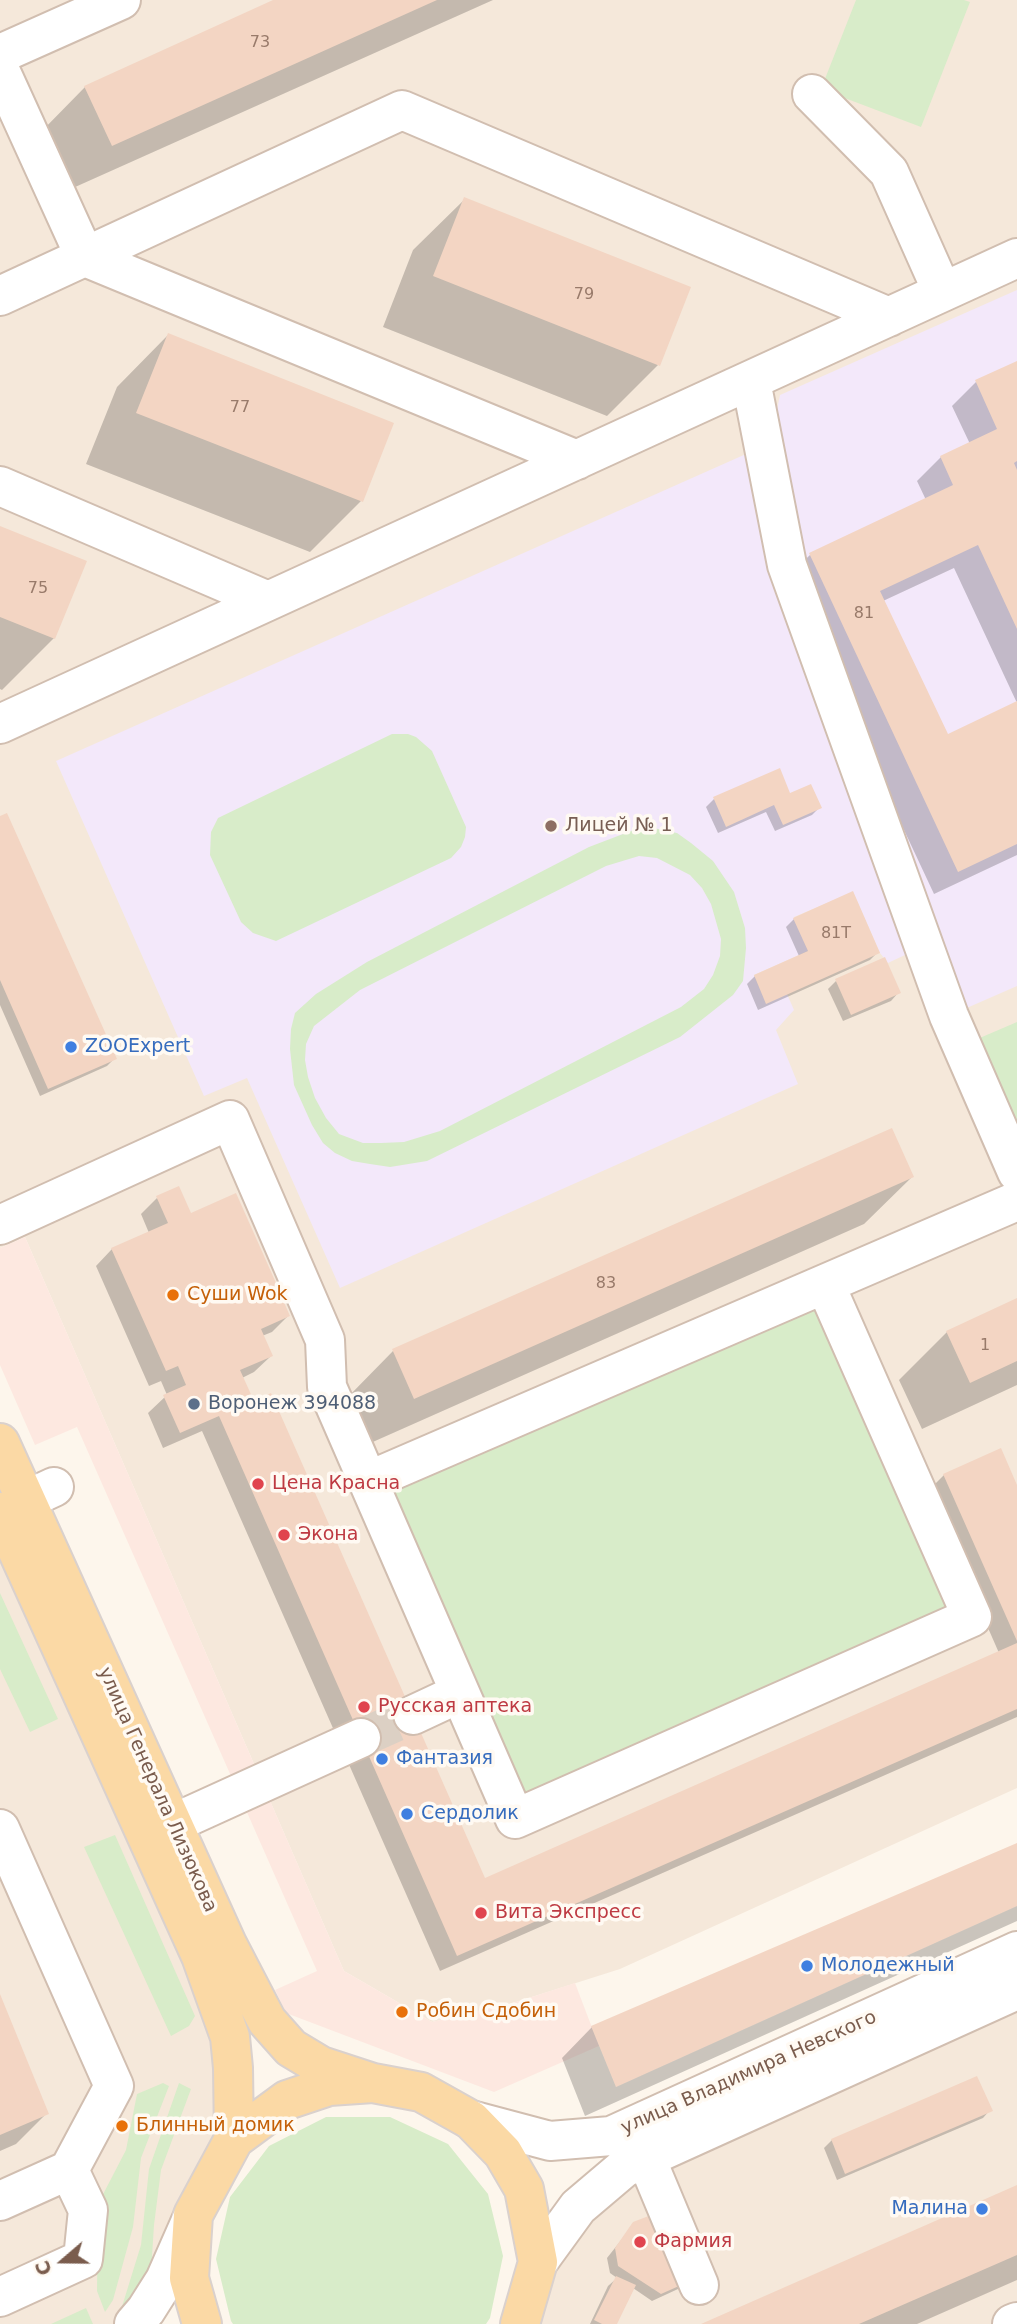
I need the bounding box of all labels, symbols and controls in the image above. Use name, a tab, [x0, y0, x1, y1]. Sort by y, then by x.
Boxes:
house number: 73	[250, 33, 270, 53]
house number: 79	[574, 285, 594, 305]
house number: 77	[230, 398, 250, 418]
house number: 75	[28, 579, 48, 599]
house number: 81	[854, 604, 874, 624]
place label: Лицей № 1	[565, 815, 673, 837]
marker: Лицей № 1	[543, 818, 559, 834]
house number: 81Т	[821, 924, 851, 944]
place label: ZOOExpert	[85, 1036, 190, 1058]
marker: ZOOExpert	[63, 1039, 79, 1055]
house number: 83	[596, 1274, 616, 1294]
place label: Суши Wok	[187, 1284, 288, 1306]
marker: Суши Wok	[165, 1287, 181, 1303]
house number: 1	[980, 1336, 990, 1356]
place label: Воронеж 394088	[208, 1393, 376, 1415]
marker: Воронеж 394088	[186, 1396, 202, 1412]
place label: Цена Красна	[272, 1473, 400, 1495]
marker: Цена Красна	[250, 1476, 266, 1492]
place label: Экона	[298, 1524, 358, 1546]
marker: Экона	[276, 1527, 292, 1543]
street label: улица Генерала Лизюкова	[93, 1664, 221, 1916]
place label: Русская аптека	[378, 1696, 532, 1718]
marker: Русская аптека	[356, 1699, 372, 1715]
place label: Фантазия	[396, 1748, 493, 1770]
marker: Фантазия	[374, 1751, 390, 1767]
place label: Сердолик	[421, 1803, 519, 1825]
marker: Сердолик	[399, 1806, 415, 1822]
place label: Вита Экспресс	[495, 1902, 641, 1924]
marker: Вита Экспресс	[473, 1905, 489, 1921]
place label: Молодежный	[821, 1955, 955, 1977]
marker: Молодежный	[799, 1958, 815, 1974]
place label: Робин Сдобин	[416, 2001, 556, 2023]
marker: Робин Сдобин	[394, 2004, 410, 2020]
street label: улица Владимира Невского	[618, 2006, 880, 2140]
place label: Блинный домик	[136, 2115, 295, 2137]
marker: Блинный домик	[114, 2118, 130, 2134]
place label: Малина	[891, 2198, 968, 2220]
marker: Малина	[974, 2201, 990, 2217]
north arrow	[28, 2226, 98, 2296]
place label: Фармия	[654, 2231, 732, 2253]
marker: Фармия	[632, 2234, 648, 2250]
text: С	[31, 2258, 56, 2279]

